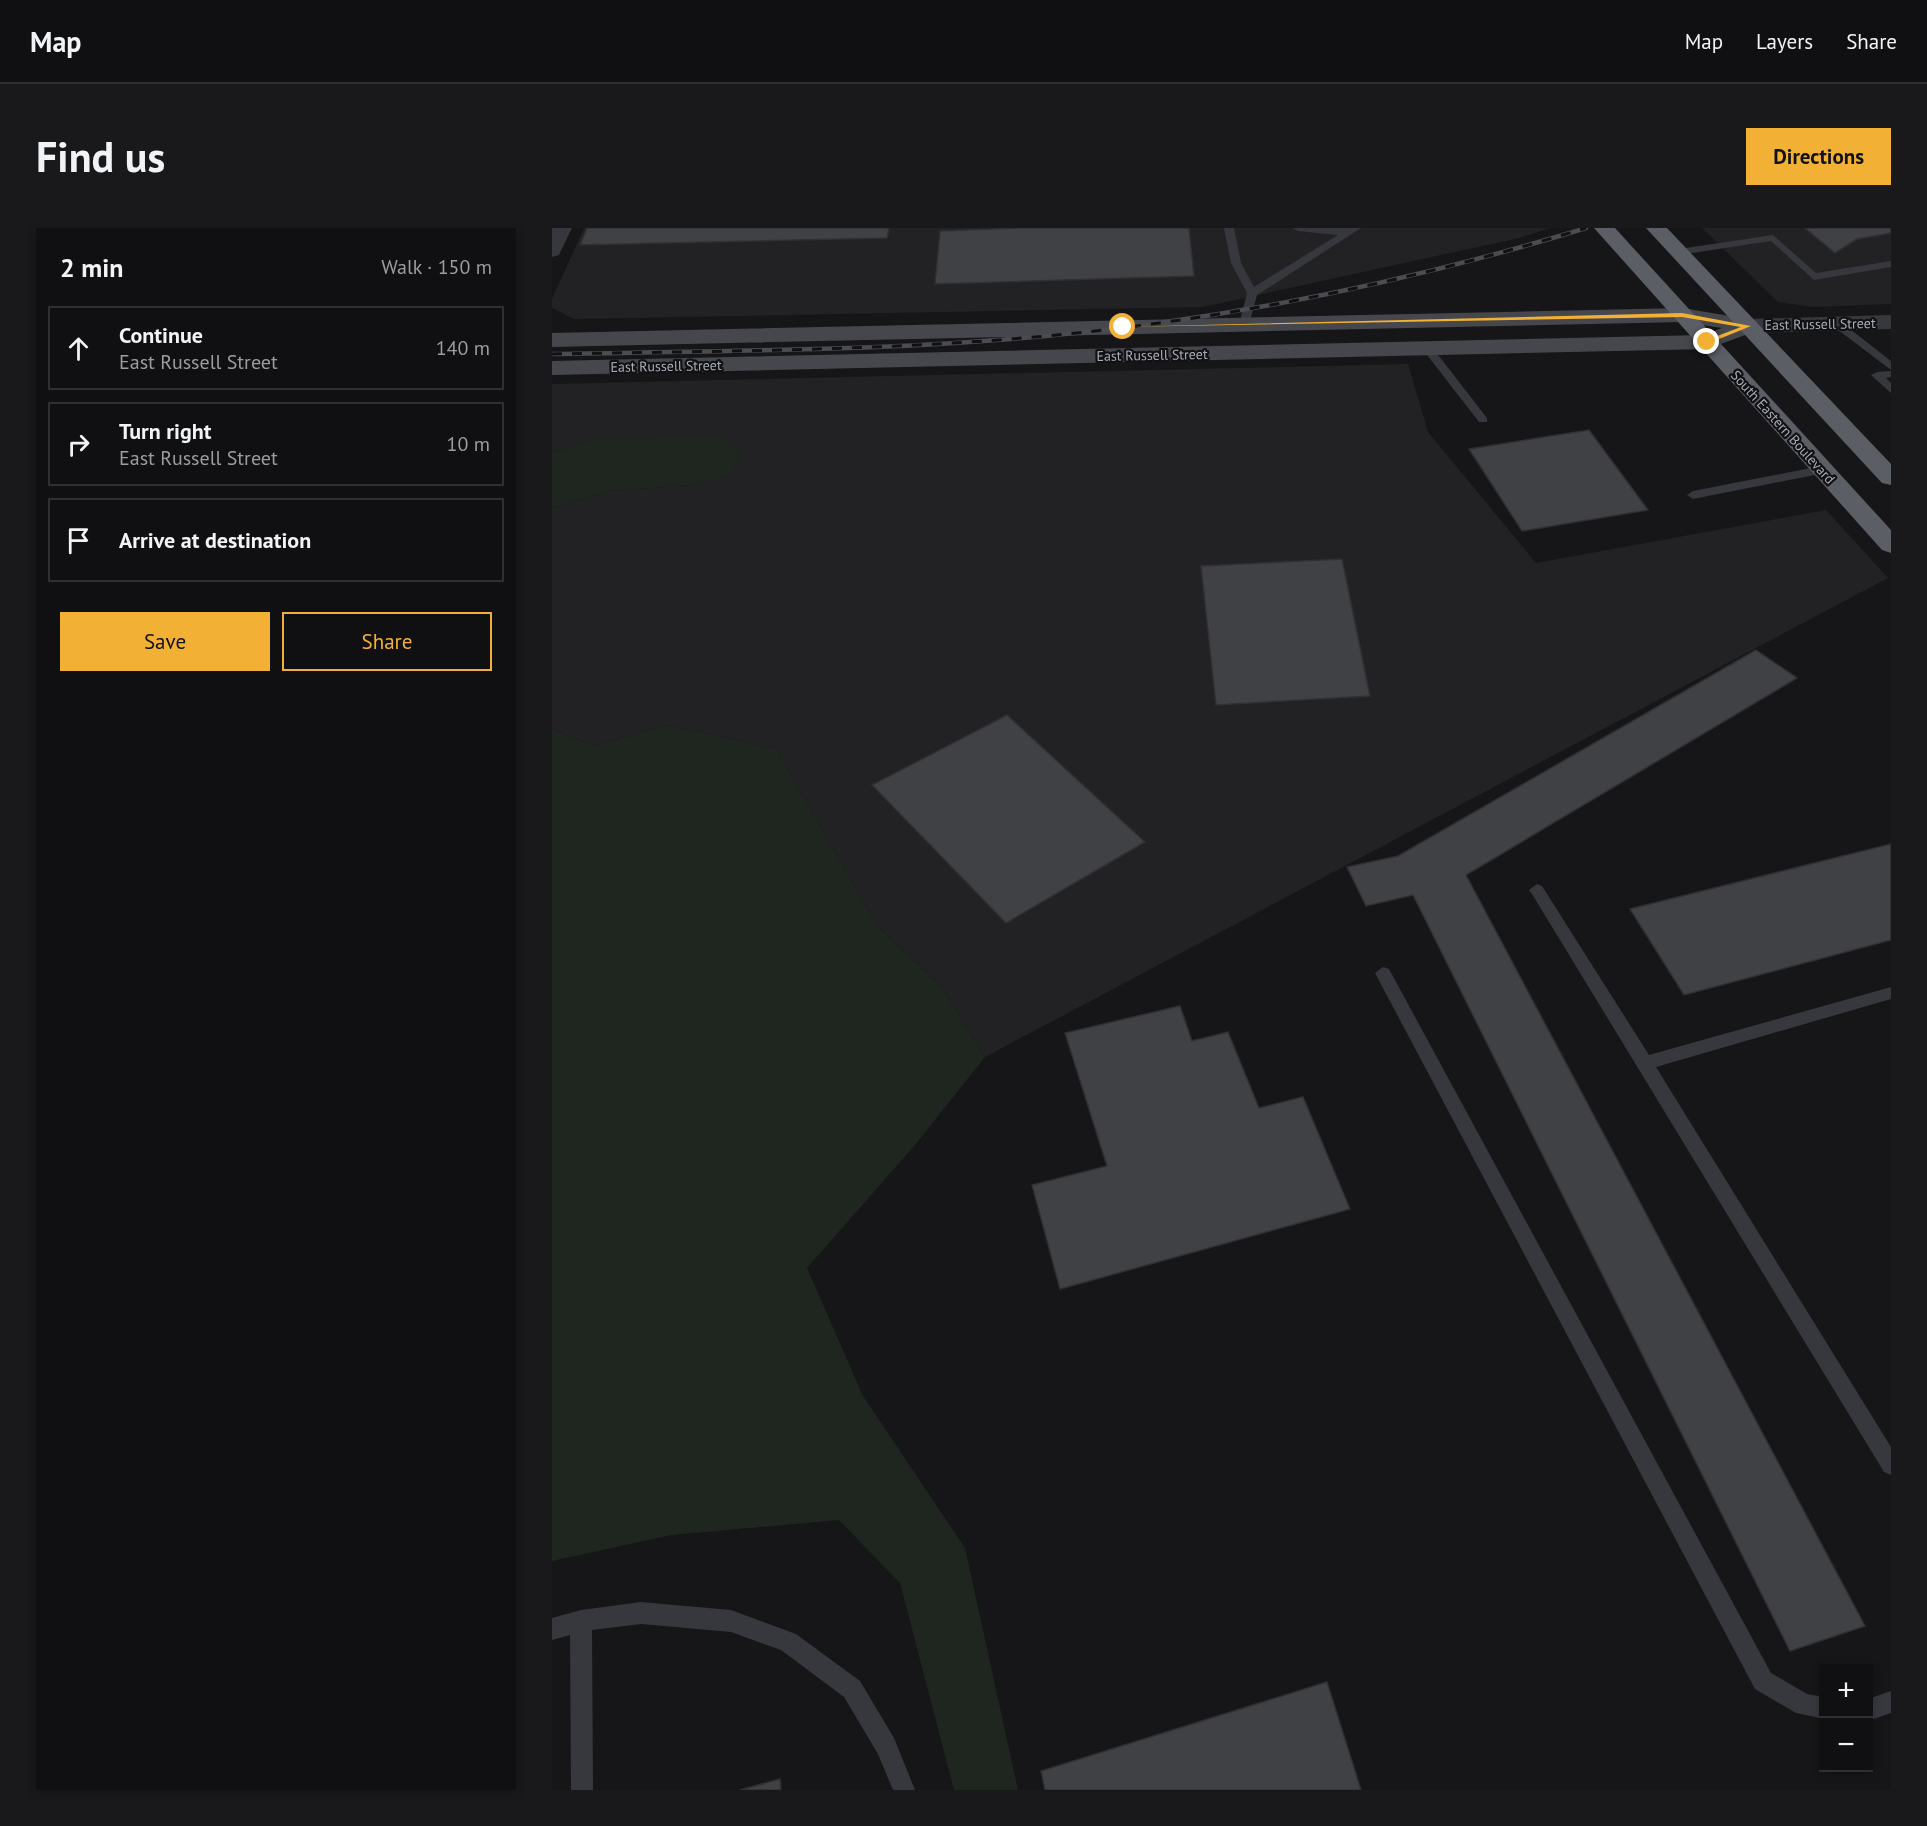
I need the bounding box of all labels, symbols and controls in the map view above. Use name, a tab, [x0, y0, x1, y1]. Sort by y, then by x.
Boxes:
text: Map	[30, 23, 81, 60]
text: Map	[1685, 28, 1723, 55]
text: Layers	[1756, 28, 1813, 55]
text: Share	[1846, 28, 1897, 55]
button: Directions	[1746, 128, 1891, 185]
text: Find us	[36, 129, 165, 184]
text: 2 min	[60, 251, 123, 284]
text: Walk · 150 m	[381, 254, 492, 280]
route start	[1109, 313, 1135, 339]
street label: East Russell Street	[1764, 314, 1876, 334]
text: Continue	[119, 321, 203, 349]
route end	[1693, 328, 1719, 354]
icon: ahead	[62, 332, 95, 365]
text: 140 m	[436, 335, 490, 361]
street label: East Russell Street	[1096, 345, 1208, 365]
text: East Russell Street	[119, 349, 278, 375]
street label: East Russell Street	[610, 356, 722, 376]
street label: South Eastern Boulevard	[1727, 366, 1839, 488]
text: Turn right	[119, 417, 211, 445]
icon: right	[62, 428, 95, 461]
text: 10 m	[447, 431, 490, 457]
text: East Russell Street	[119, 445, 278, 471]
icon: arrive	[62, 524, 95, 557]
text: Arrive at destination	[119, 526, 311, 554]
button: Save	[60, 612, 270, 671]
button: Share	[282, 612, 492, 671]
map controls	[1819, 1664, 1873, 1772]
button: +	[1819, 1664, 1873, 1718]
button: −	[1819, 1718, 1873, 1772]

